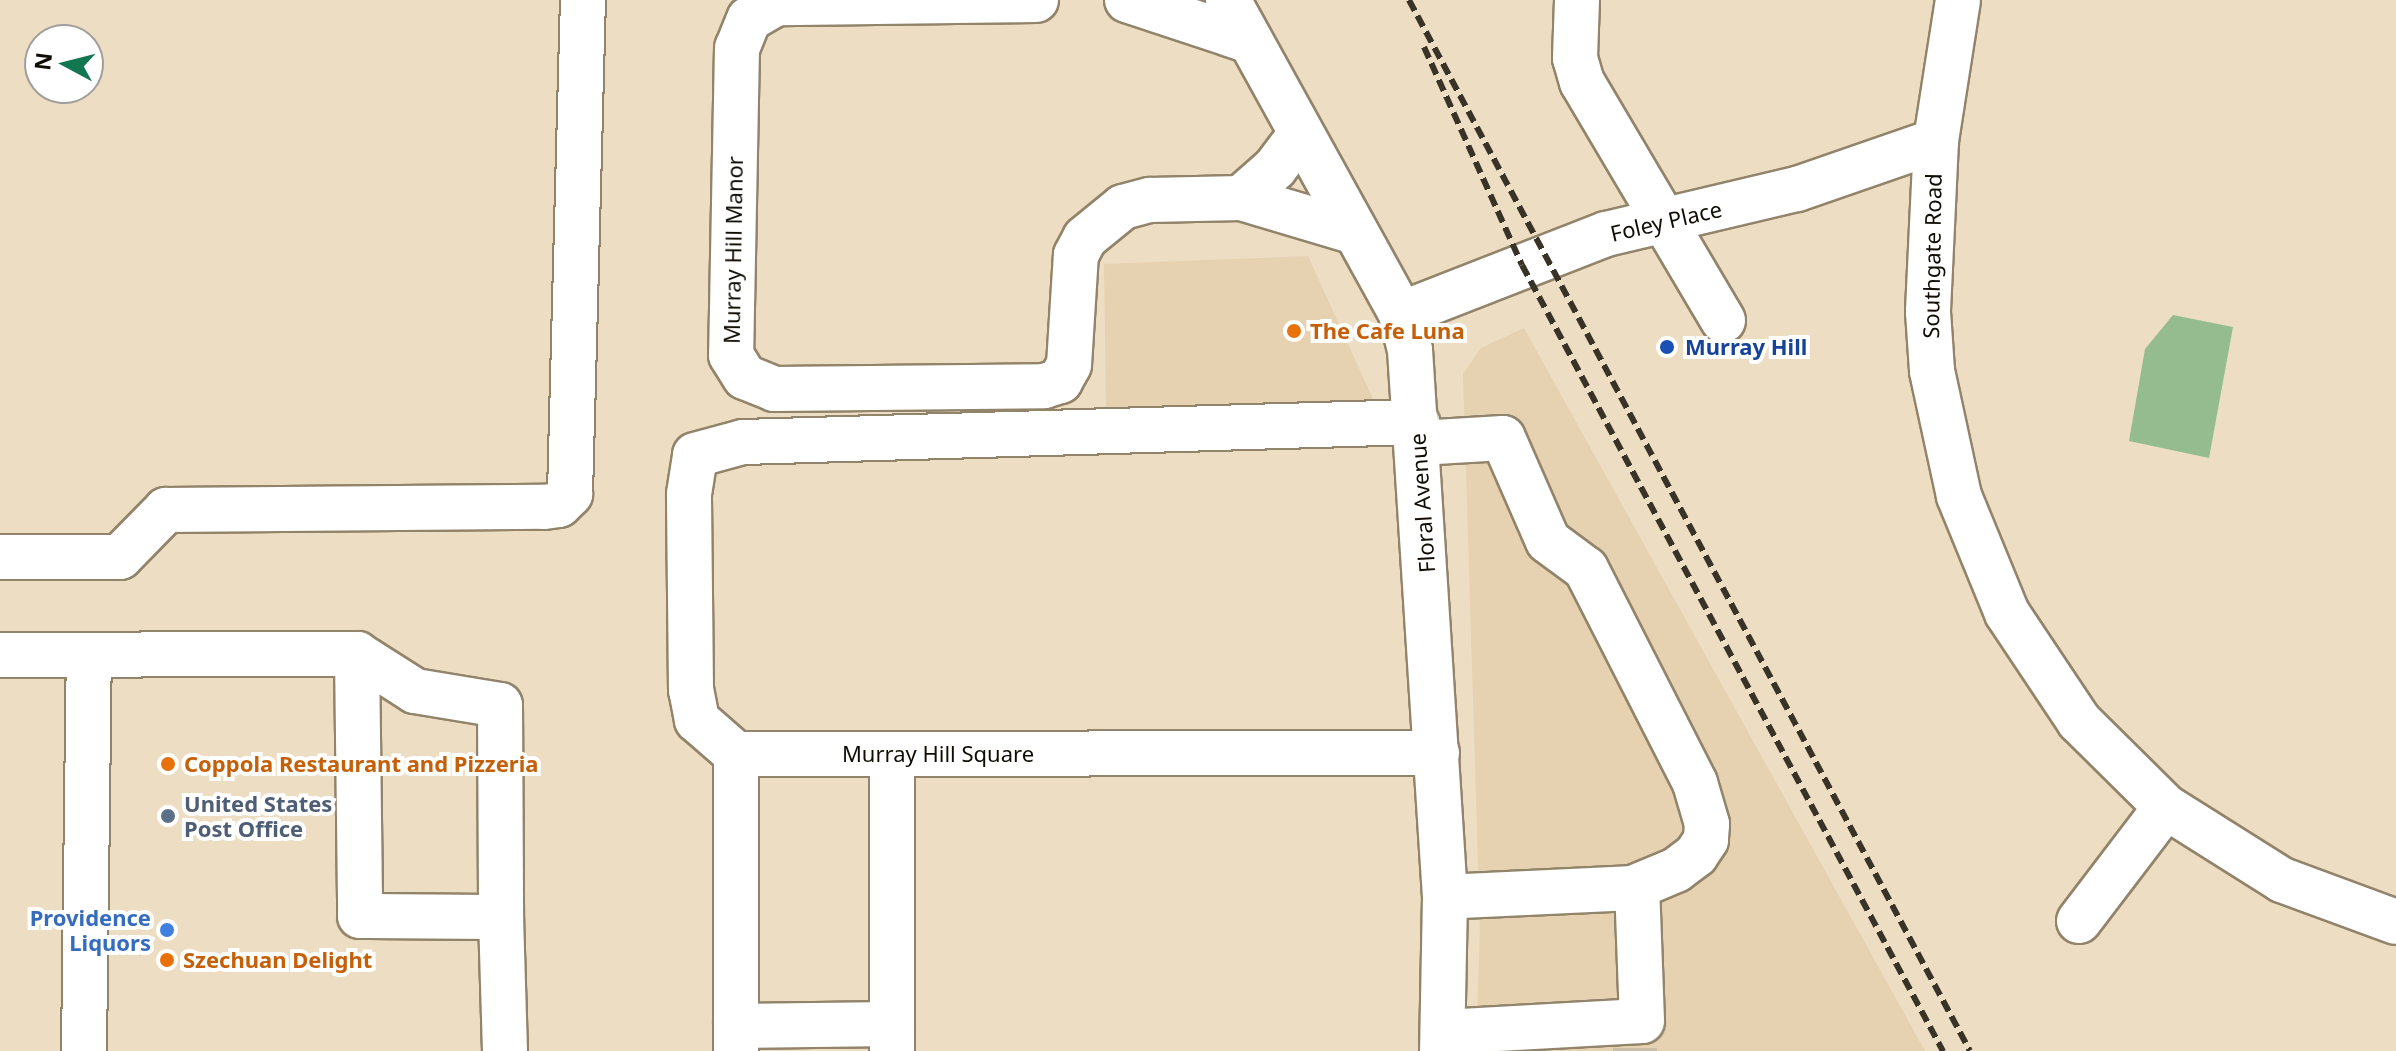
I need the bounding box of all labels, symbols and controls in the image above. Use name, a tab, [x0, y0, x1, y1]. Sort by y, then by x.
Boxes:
north arrow	[24, 24, 104, 104]
text: N	[26, 51, 58, 72]
street label: Murray Hill Manor	[718, 156, 748, 344]
street label: Southgate Road	[1917, 173, 1947, 339]
street label: Foley Place	[1608, 195, 1724, 247]
place label: The Cafe Luna	[1310, 318, 1465, 344]
marker: The Cafe Luna	[1285, 322, 1303, 340]
place label: Murray Hill	[1685, 334, 1807, 360]
marker: Murray Hill	[1656, 336, 1678, 358]
street label: Floral Avenue	[1404, 432, 1440, 574]
street label: Murray Hill Square	[842, 741, 1034, 767]
place label: Coppola Restaurant and Pizzeria	[184, 751, 538, 777]
marker: Coppola Restaurant and Pizzeria	[159, 755, 177, 773]
place label: United States Post Office	[184, 790, 332, 842]
marker: United States Post Office	[159, 807, 177, 825]
place label: Providence Liquors	[30, 904, 151, 956]
marker: Providence Liquors	[158, 921, 176, 939]
place label: Szechuan Delight	[183, 947, 372, 973]
marker: Szechuan Delight	[158, 951, 176, 969]

